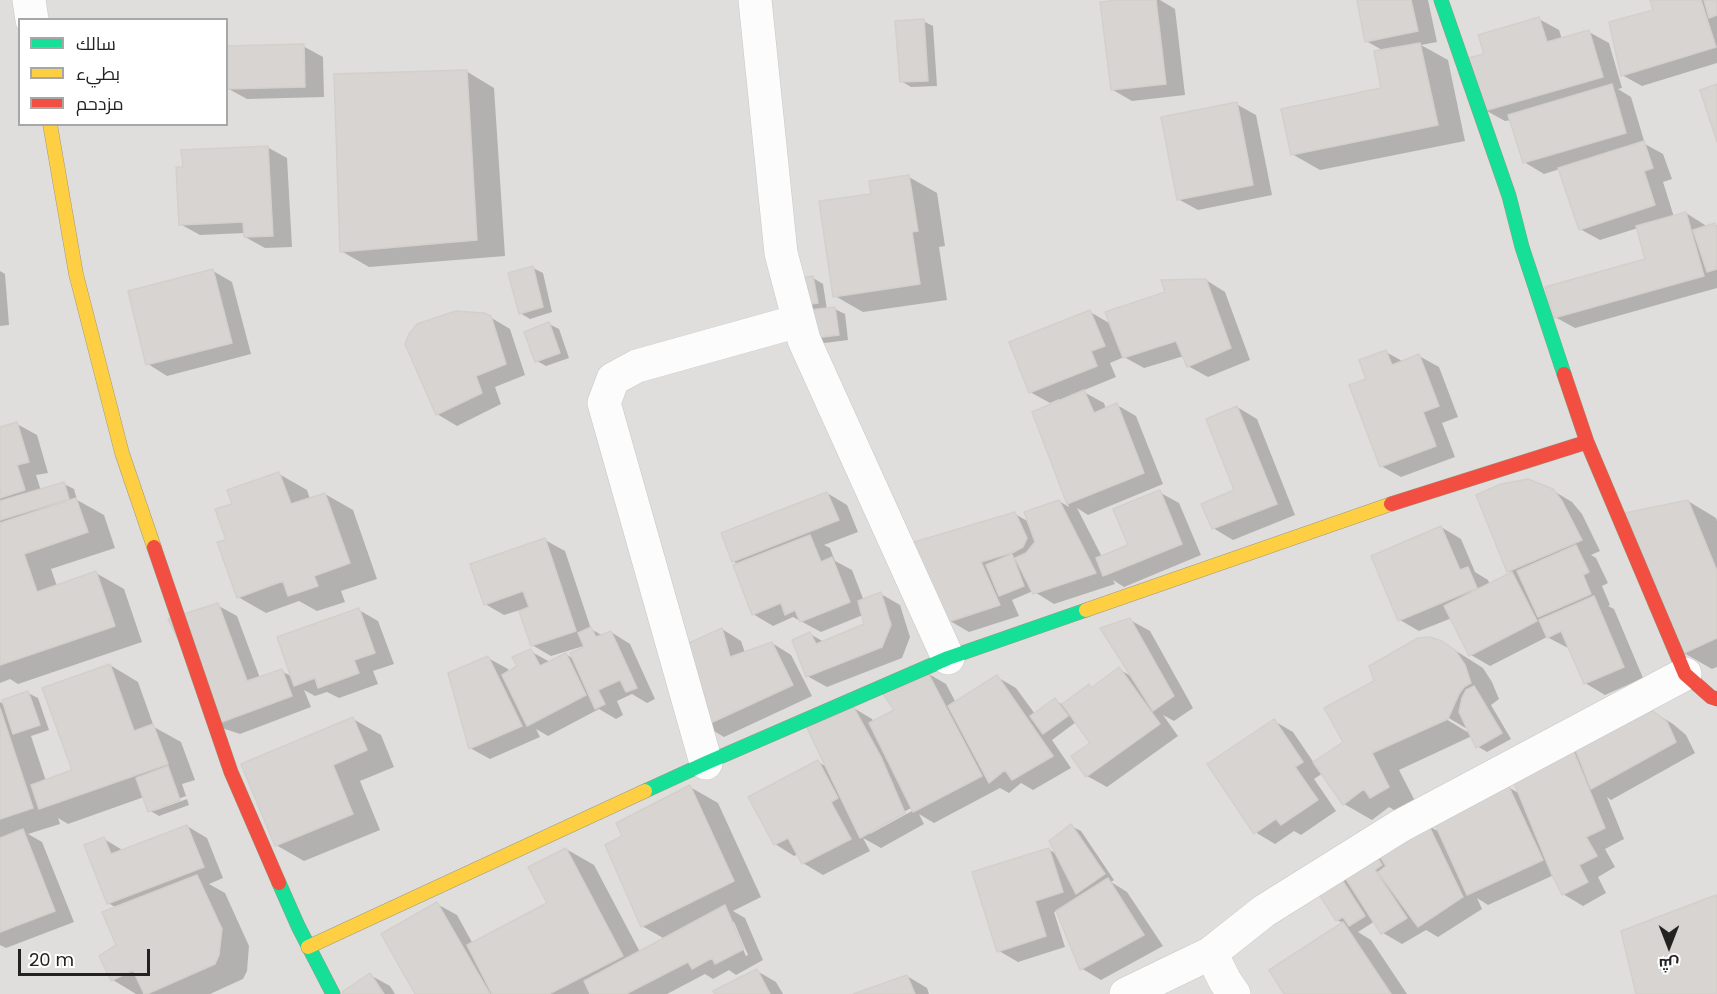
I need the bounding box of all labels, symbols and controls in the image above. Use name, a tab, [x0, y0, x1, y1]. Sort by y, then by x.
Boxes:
legend	[18, 18, 228, 126]
text: سالك	[76, 31, 116, 56]
text: بطيء	[76, 61, 120, 86]
text: مزدحم	[76, 91, 124, 116]
north arrow	[1639, 916, 1699, 976]
scale bar	[21, 937, 153, 975]
text: 20 m	[29, 947, 74, 972]
text: ش	[1659, 953, 1679, 976]

